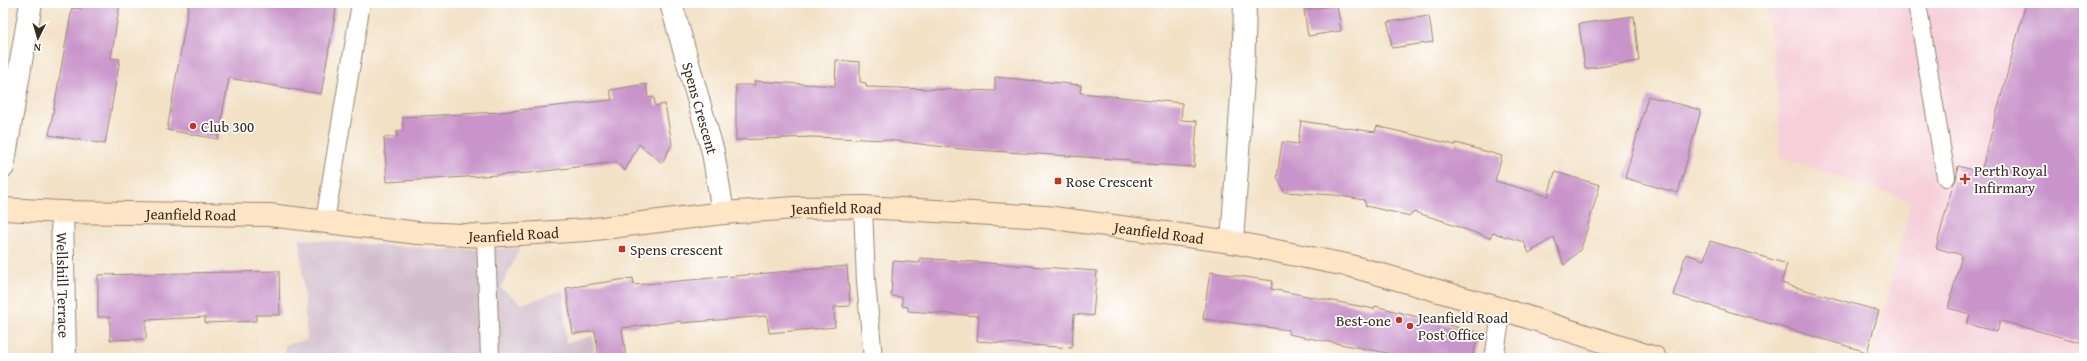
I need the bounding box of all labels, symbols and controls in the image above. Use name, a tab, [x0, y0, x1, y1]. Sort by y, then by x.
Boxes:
north arrow	[18, 18, 58, 58]
text: N	[32, 40, 41, 56]
street label: Spens Crescent	[678, 59, 724, 157]
place label: Club 300	[201, 116, 254, 137]
marker: Club 300	[188, 121, 198, 131]
place label: Perth Royal Infirmary	[1974, 160, 2047, 198]
place label: Rose Crescent	[1066, 171, 1154, 192]
marker: Perth Royal Infirmary	[1959, 173, 1971, 185]
marker: Rose Crescent	[1053, 176, 1063, 186]
street label: Jeanfield Road	[788, 196, 882, 219]
street label: Jeanfield Road	[144, 203, 236, 225]
street label: Jeanfield Road	[1111, 216, 1205, 249]
street label: Jeanfield Road	[466, 221, 559, 247]
street label: Wellshill Terrace	[52, 232, 75, 338]
place label: Spens crescent	[630, 239, 724, 260]
marker: Spens crescent	[617, 244, 627, 254]
place label: Jeanfield Road Post Office	[1416, 307, 1508, 345]
place label: Best-one	[1336, 310, 1391, 331]
marker: Best-one	[1394, 315, 1404, 325]
marker: Jeanfield Road Post Office	[1405, 321, 1415, 331]

